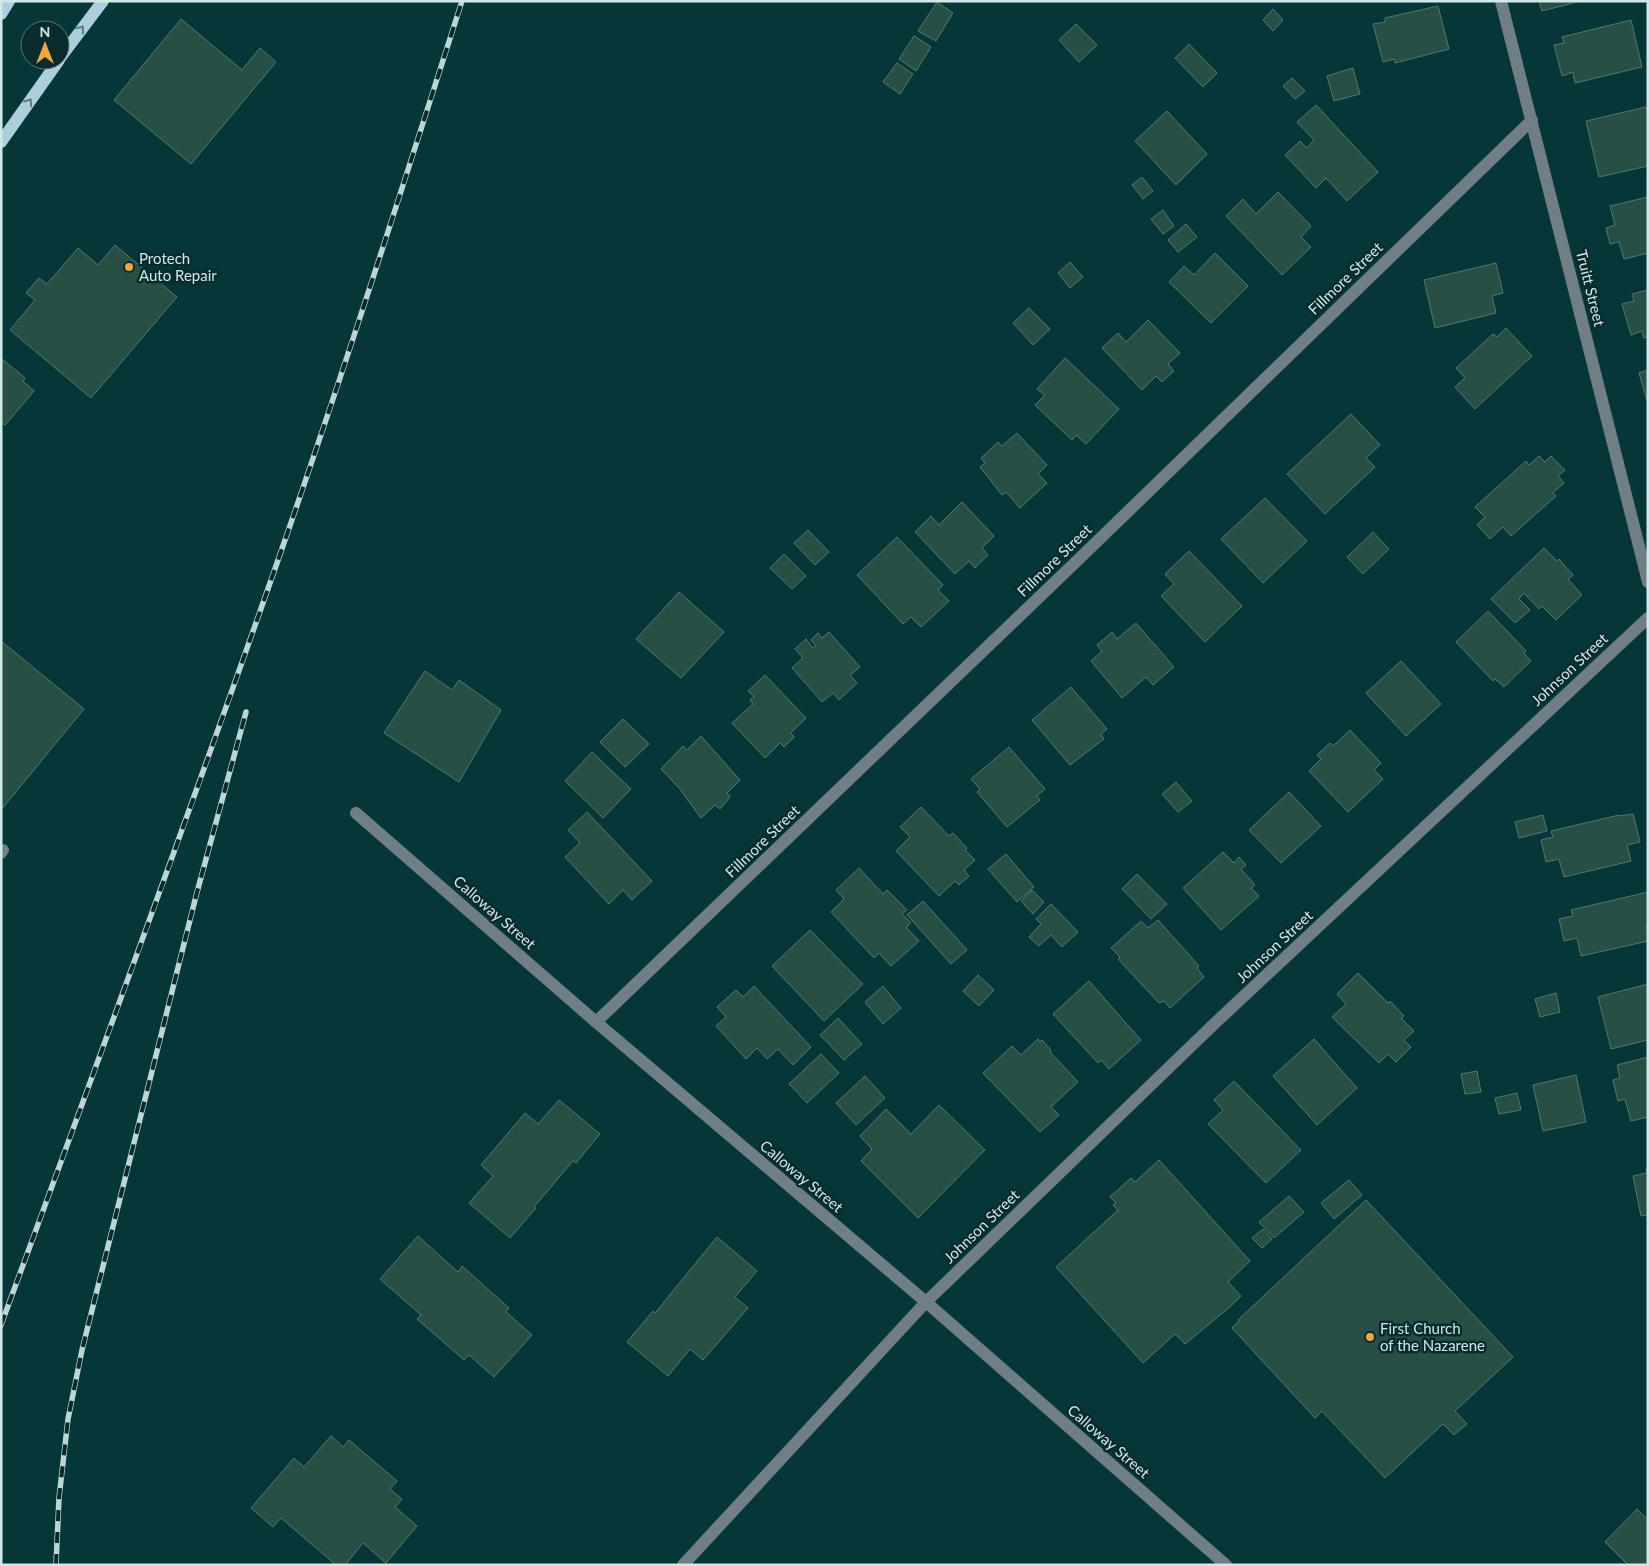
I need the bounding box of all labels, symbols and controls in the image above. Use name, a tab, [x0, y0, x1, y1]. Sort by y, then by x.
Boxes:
north arrow	[20, 20, 70, 70]
text: N	[40, 23, 50, 40]
one-way arrow	[75, 25, 84, 35]
one-way arrow	[23, 98, 32, 108]
street label: Fillmore Street	[1304, 238, 1386, 318]
street label: Truitt Street	[1573, 248, 1609, 329]
place label: Protech Auto Repair	[139, 249, 217, 284]
marker: Protech Auto Repair	[123, 261, 135, 273]
street label: Fillmore Street	[1013, 520, 1095, 600]
street label: Johnson Street	[1527, 629, 1611, 709]
street label: Fillmore Street	[721, 801, 803, 881]
street label: Calloway Street	[450, 872, 540, 953]
street label: Johnson Street	[1232, 906, 1316, 986]
street label: Calloway Street	[757, 1136, 848, 1216]
street label: Johnson Street	[939, 1185, 1023, 1267]
place label: First Church of the Nazarene	[1380, 1319, 1485, 1354]
marker: First Church of the Nazarene	[1364, 1331, 1376, 1343]
street label: Calloway Street	[1064, 1401, 1154, 1482]

